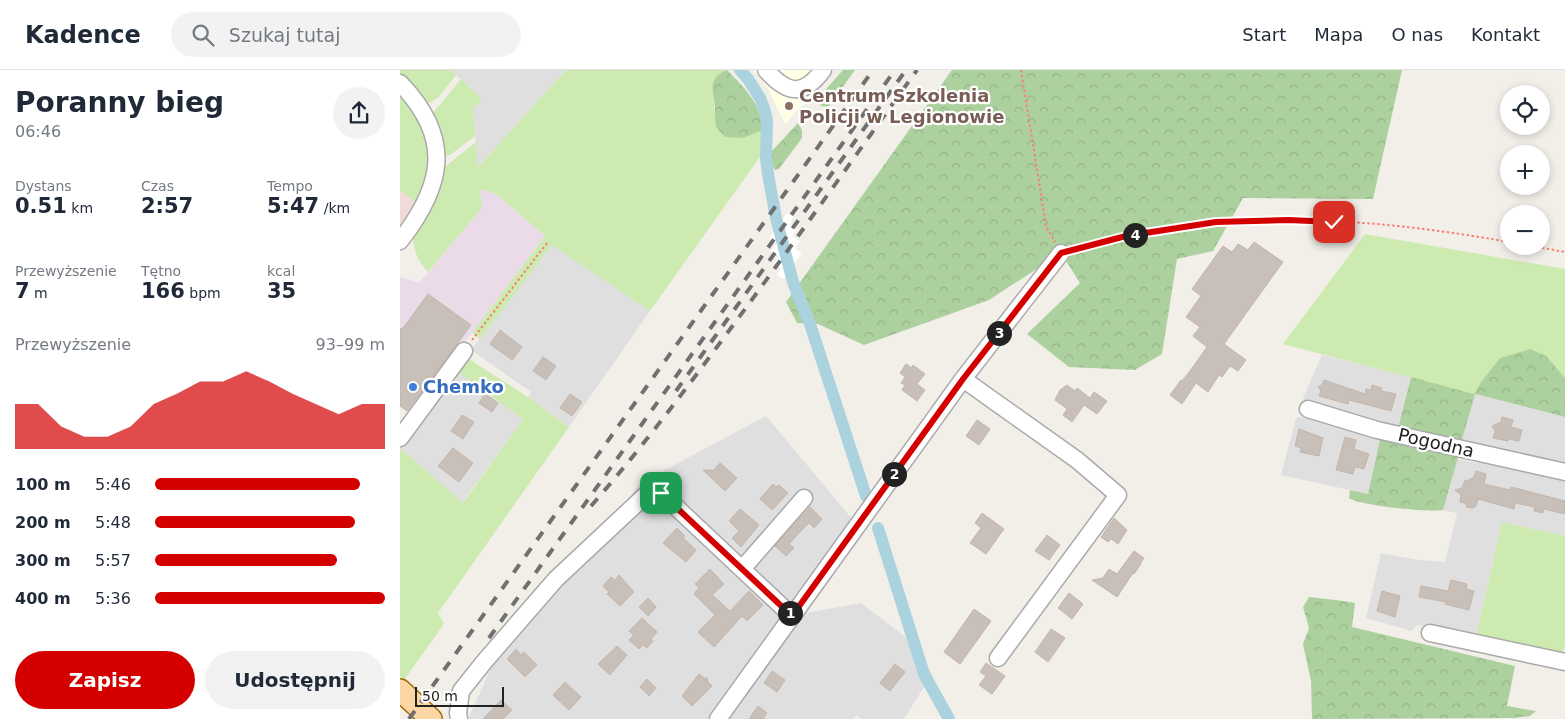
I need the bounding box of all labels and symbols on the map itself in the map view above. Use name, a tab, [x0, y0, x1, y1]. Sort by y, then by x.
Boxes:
place label: Centrum Szkolenia Policji w Legionowie	[799, 85, 1004, 127]
marker: Centrum Szkolenia Policji w Legionowie	[783, 100, 795, 112]
pin	[1313, 201, 1355, 243]
pin: 4	[1122, 222, 1148, 248]
pin: 3	[986, 320, 1012, 346]
place label: Chemko	[423, 376, 504, 397]
marker: Chemko	[407, 381, 419, 393]
street label: Pogodna	[1396, 424, 1476, 461]
pin: 2	[882, 462, 906, 486]
pin	[640, 472, 682, 514]
pin: 1	[778, 600, 802, 626]
scale bar	[415, 684, 504, 707]

